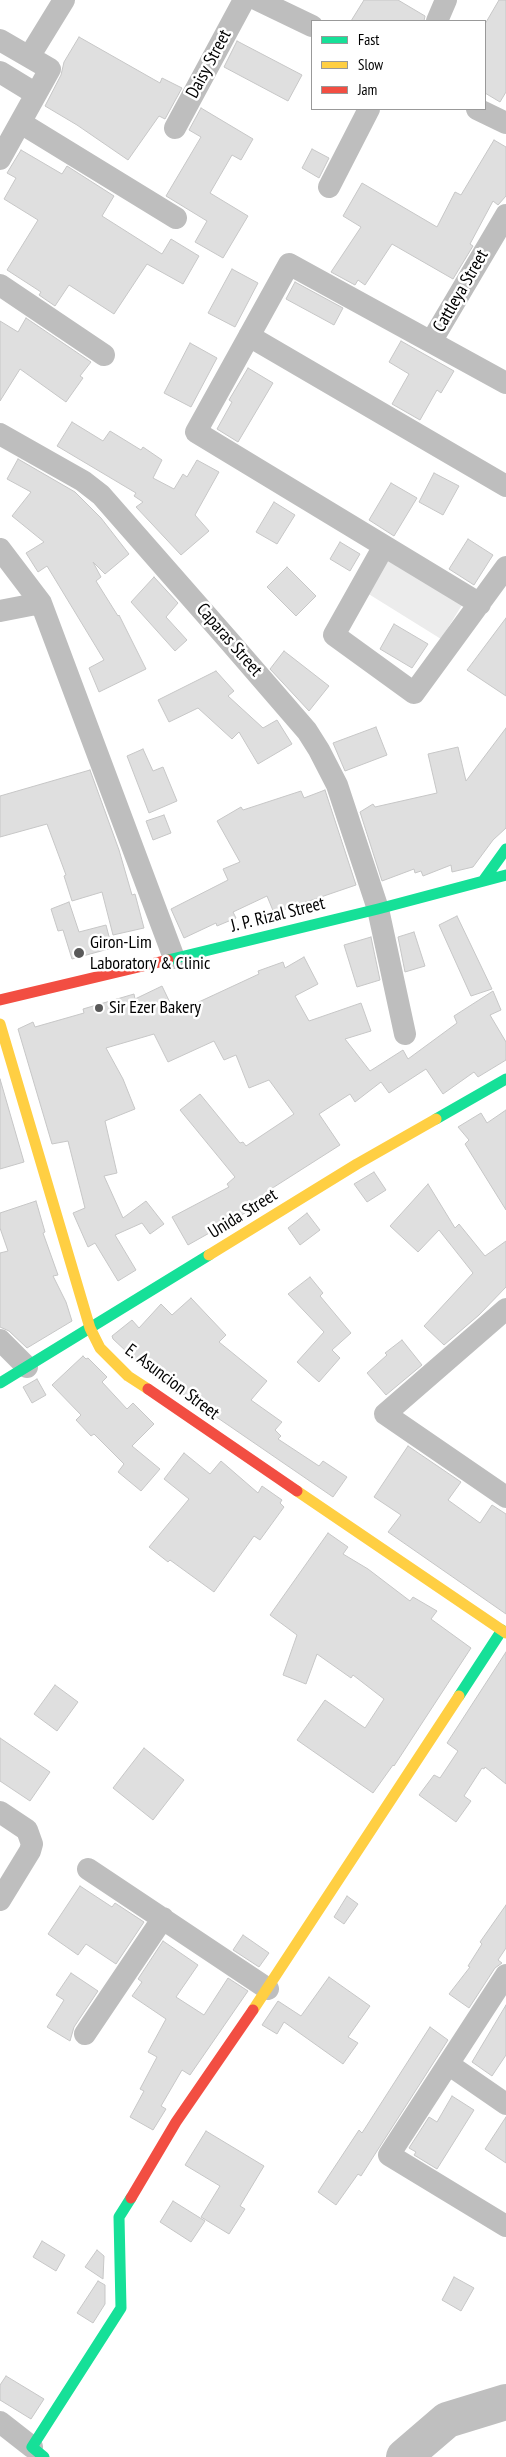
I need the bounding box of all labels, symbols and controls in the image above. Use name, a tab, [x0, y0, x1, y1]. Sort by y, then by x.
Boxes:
legend	[311, 20, 486, 110]
street label: Daisy Street	[182, 26, 236, 102]
text: Fast	[358, 30, 379, 49]
text: Slow	[358, 55, 383, 74]
text: Jam	[358, 80, 377, 99]
street label: Cattleya Street	[429, 246, 493, 336]
street label: Caparas Street	[191, 599, 267, 681]
street label: J. P. Rizal Street	[229, 893, 327, 937]
place label: Giron-Lim Laboratory & Clinic	[90, 932, 210, 974]
marker: Giron-Lim Laboratory & Clinic	[72, 946, 86, 960]
place label: Sir Ezer Bakery	[109, 997, 201, 1019]
marker: Sir Ezer Bakery	[93, 1002, 105, 1014]
street label: Unida Street	[205, 1184, 281, 1244]
street label: E. Asuncion Street	[121, 1340, 223, 1424]

